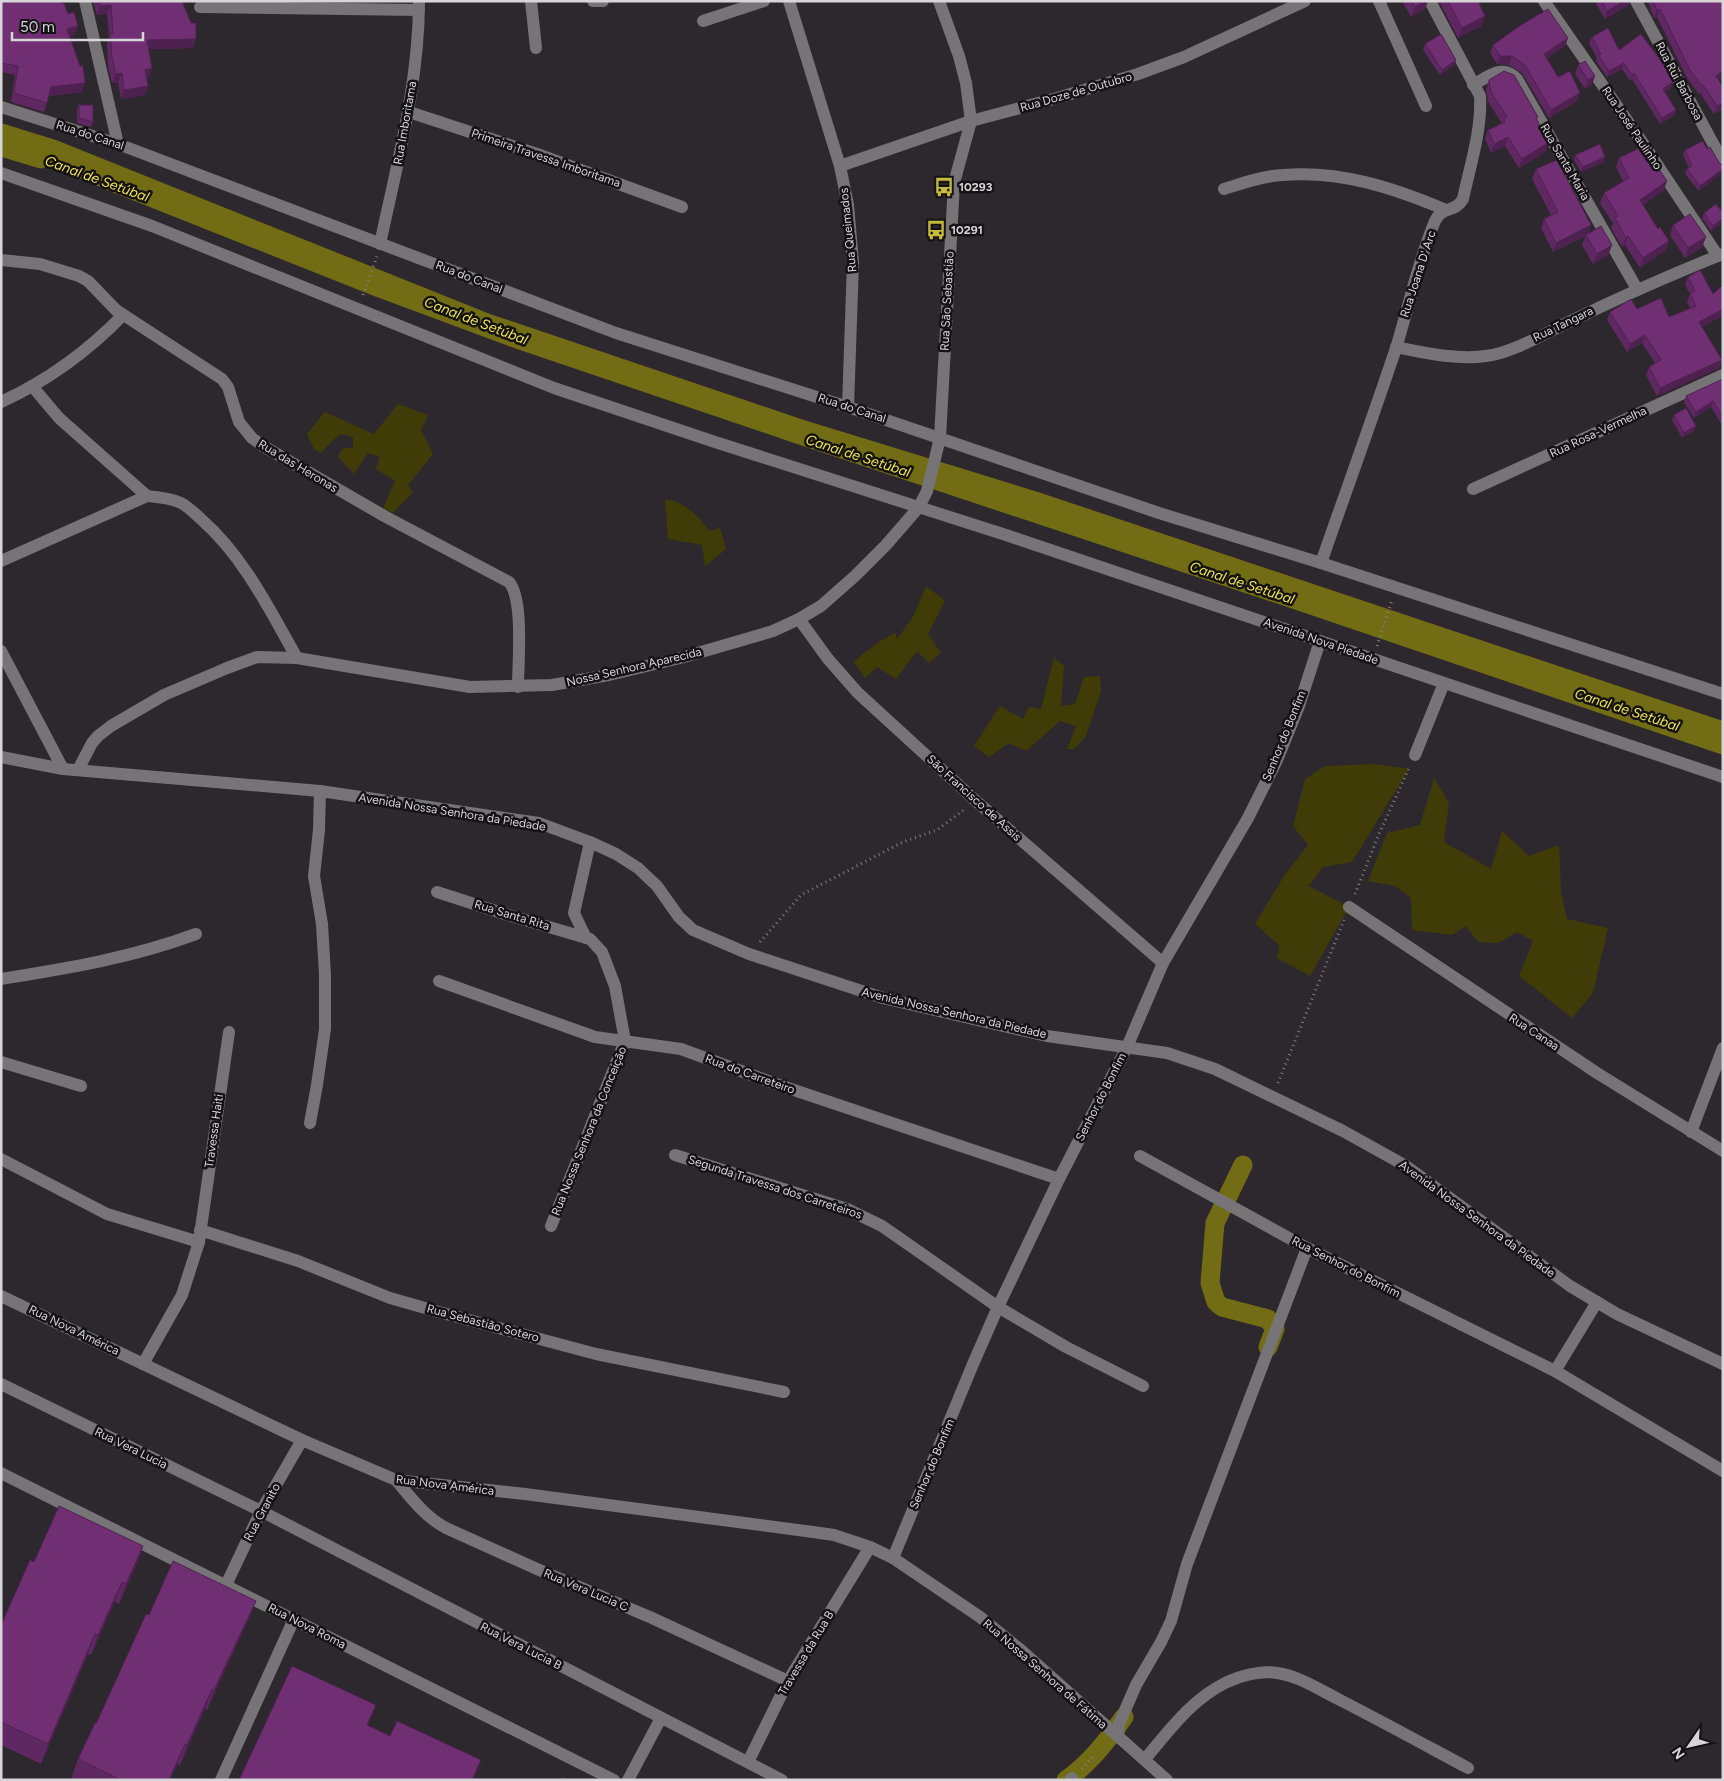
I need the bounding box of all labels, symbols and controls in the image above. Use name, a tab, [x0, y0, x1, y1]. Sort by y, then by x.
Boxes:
scale bar	[12, 10, 144, 42]
text: 50 m	[20, 18, 55, 36]
street label: Rua Rui Barbosa	[1653, 40, 1705, 122]
street label: Rua Doze de Outubro	[1018, 69, 1134, 115]
street label: Rua Imboritama	[391, 80, 419, 166]
street label: Rua José Paulinho	[1599, 84, 1665, 172]
street label: Rua do Canal	[54, 117, 126, 153]
street label: Rua Santa Maria	[1537, 121, 1593, 203]
street label: Primeira Travessa Imboritama	[470, 126, 622, 190]
water label: Canal de Setúbal	[43, 152, 152, 206]
bus stop icon: 10293	[933, 176, 955, 198]
place label: 10293	[959, 180, 993, 194]
street label: Rua Queimados	[837, 187, 859, 273]
bus stop icon: 10291	[925, 219, 947, 241]
place label: 10291	[951, 223, 983, 237]
street label: Rua Joana D' Arc	[1397, 228, 1439, 319]
street label: Rua São Sebastião	[937, 251, 957, 351]
street label: Rua do Canal	[434, 258, 504, 296]
water label: Canal de Setúbal	[422, 293, 531, 349]
street label: Rua Tangara	[1531, 303, 1595, 345]
street label: Rua do Canal	[816, 390, 888, 426]
street label: Rua Rosa-Vermelha	[1547, 403, 1649, 461]
water label: Canal de Setúbal	[803, 431, 913, 481]
street label: Rua das Heronas	[256, 437, 341, 495]
water label: Canal de Setúbal	[1187, 558, 1297, 608]
street label: Avenida Nova Piedade	[1262, 615, 1381, 667]
street label: Nossa Senhora Aparecida	[565, 645, 703, 689]
water label: Canal de Setúbal	[1572, 685, 1682, 735]
street label: Senhor do Bonfim	[1259, 689, 1309, 783]
street label: São Francisco de Assis	[924, 752, 1024, 844]
street label: Avenida Nossa Senhora da Piedade	[357, 790, 547, 834]
street label: Rua Santa Rita	[473, 897, 551, 933]
street label: Avenida Nossa Senhora da Piedade	[860, 985, 1048, 1041]
street label: Rua Canaa	[1506, 1011, 1562, 1053]
street label: Rua Nossa Senhora da Conceição	[549, 1044, 629, 1218]
street label: Rua do Carreteiro	[703, 1051, 797, 1097]
street label: Senhor do Bonfim	[1073, 1051, 1129, 1143]
street label: Travessa Haiti	[202, 1093, 226, 1169]
street label: Segunda Travessa dos Carreteiros	[686, 1152, 864, 1222]
street label: Avenida Nossa Senhora da Piedade	[1396, 1158, 1558, 1281]
street label: Rua Senhor do Bonfim	[1289, 1234, 1403, 1300]
street label: Rua Sebastião Sotero	[425, 1301, 541, 1345]
street label: Rua Nova América	[26, 1302, 122, 1358]
street label: Senhor do Bonfim	[907, 1417, 957, 1511]
street label: Rua Vera Lucia	[92, 1424, 170, 1472]
street label: Rua Nova América	[395, 1472, 495, 1498]
street label: Rua Granito	[241, 1481, 283, 1543]
street label: Rua Vera Lucia C	[541, 1566, 631, 1614]
street label: Rua Nova Roma	[266, 1600, 348, 1652]
street label: Travessa da Rua B	[775, 1608, 837, 1698]
street label: Rua Nossa Senhora de Fátima	[980, 1616, 1110, 1732]
street label: Rua Vera Lucia B	[478, 1619, 564, 1673]
north arrow	[1664, 1721, 1714, 1771]
text: N	[1669, 1744, 1689, 1762]

